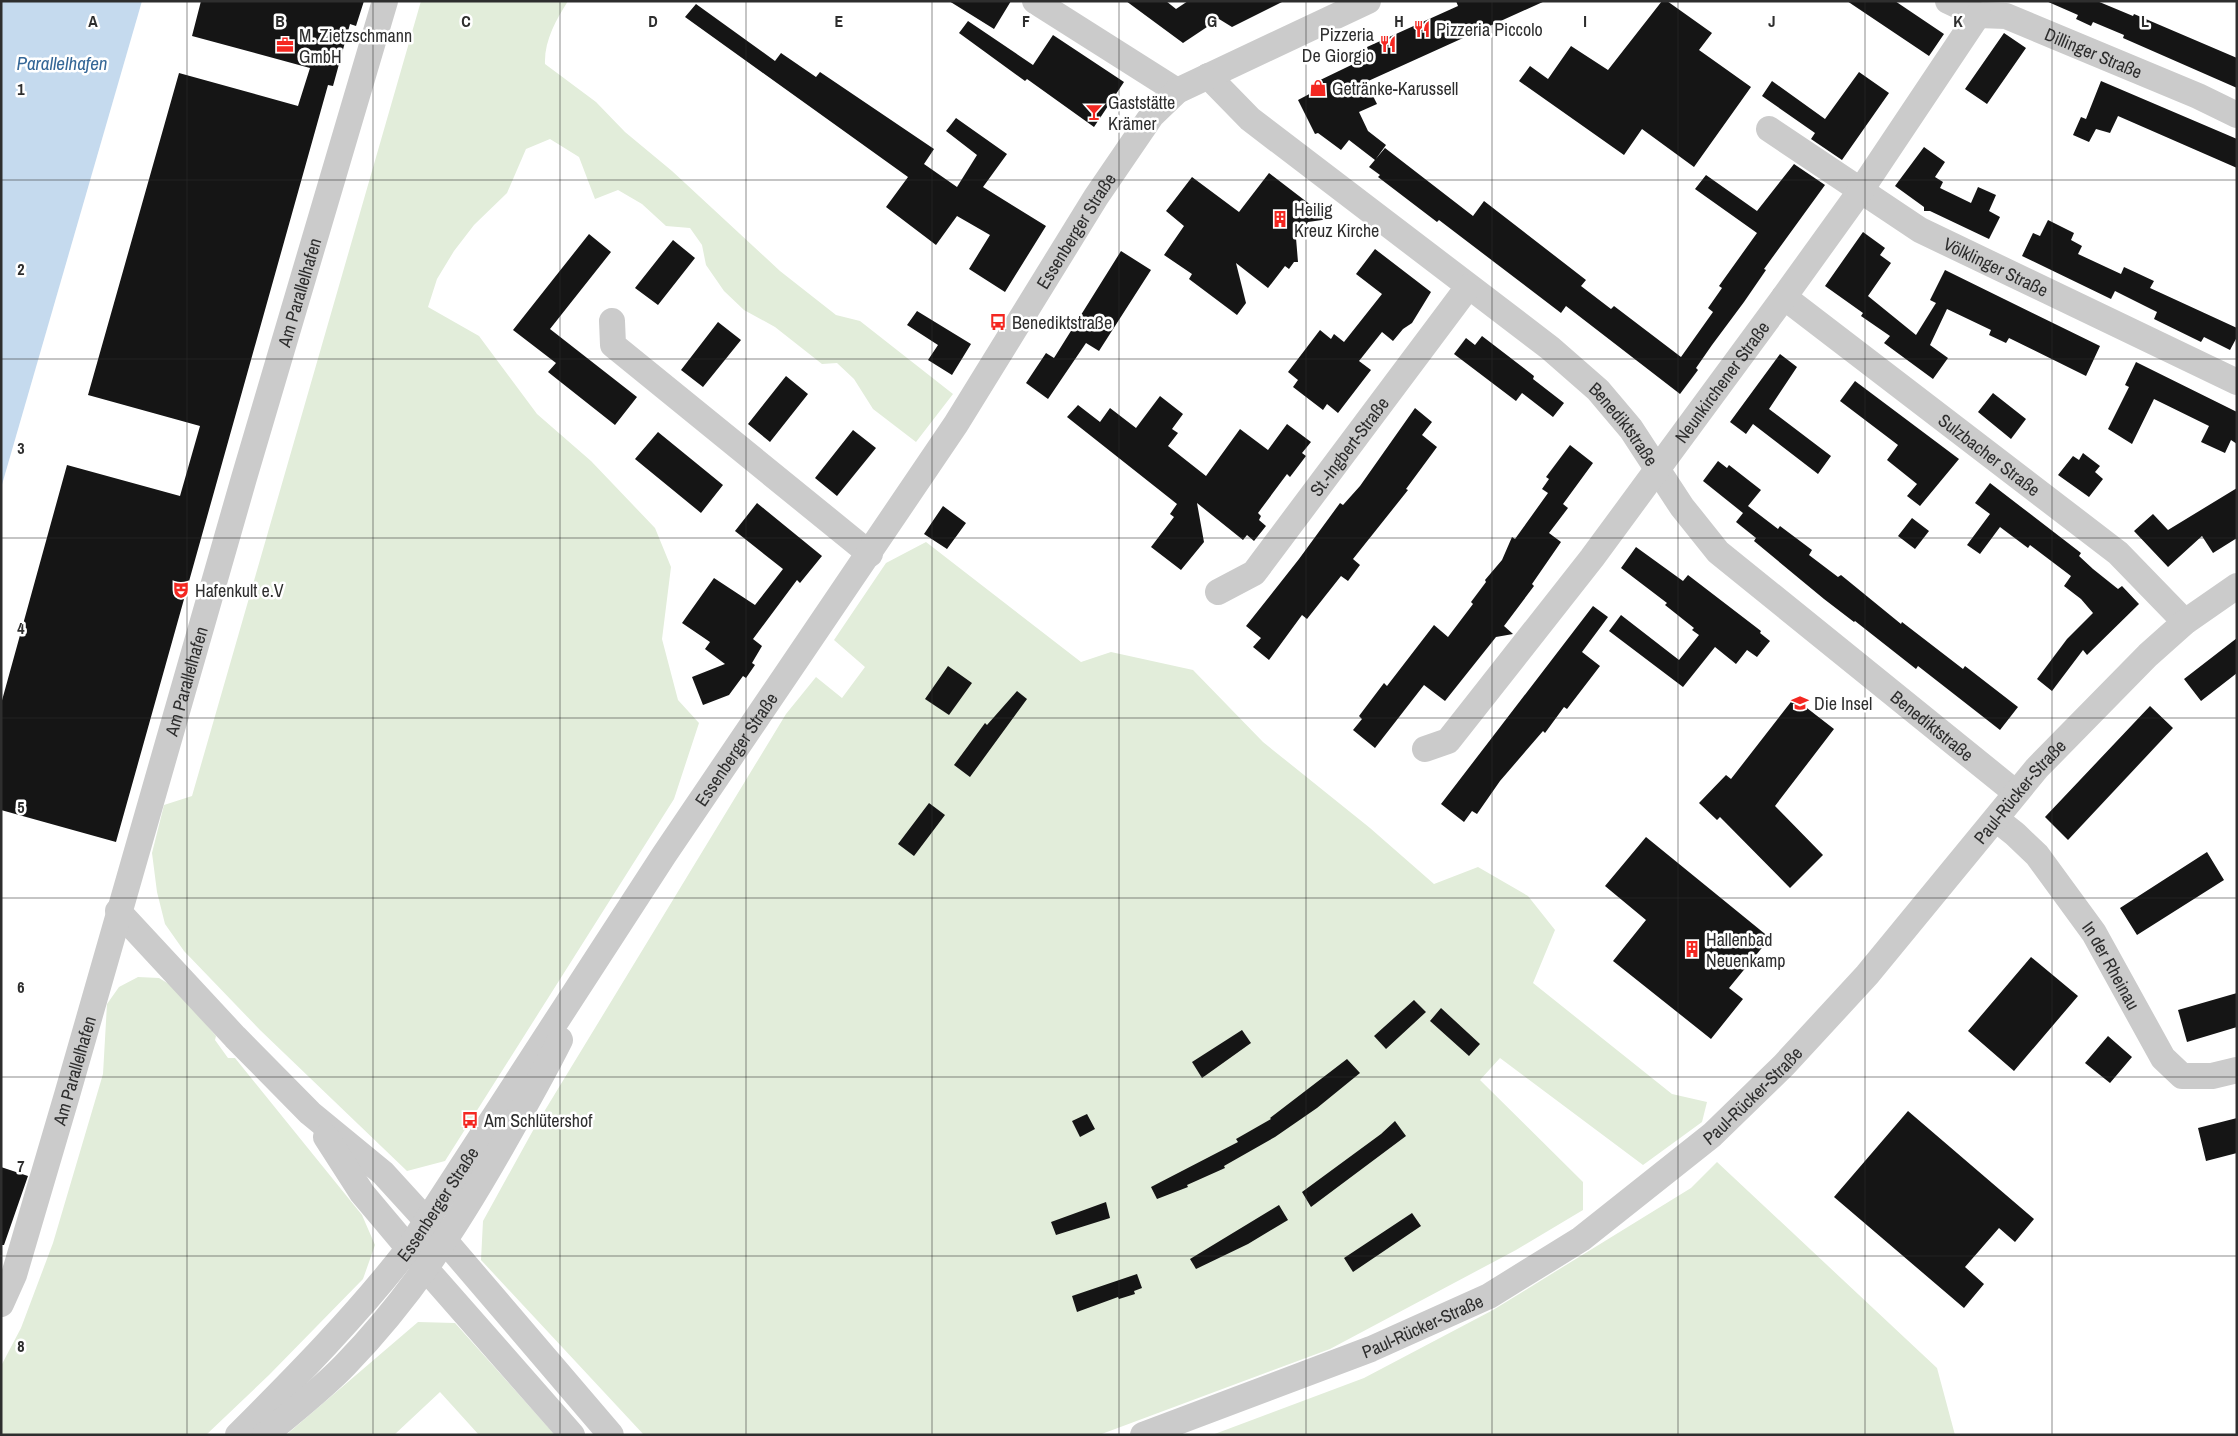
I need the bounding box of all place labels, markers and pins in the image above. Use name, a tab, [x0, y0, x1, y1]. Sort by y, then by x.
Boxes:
place label: Pizzeria Piccolo	[1436, 17, 1543, 42]
restaurant icon: Pizzeria Piccolo	[1412, 19, 1432, 39]
place label: Pizzeria De Giorgio	[1302, 22, 1374, 68]
place label: M. Zietzschmann GmbH	[299, 23, 412, 69]
restaurant icon: Pizzeria De Giorgio	[1378, 34, 1398, 54]
office icon: M. Zietzschmann GmbH	[275, 35, 295, 55]
place label: Getränke-Karussell	[1332, 76, 1458, 101]
shop icon: Getränke-Karussell	[1308, 78, 1328, 98]
place label: Gaststätte Krämer	[1108, 90, 1175, 136]
bar icon: Gaststätte Krämer	[1084, 102, 1104, 122]
place label: Heilig Kreuz Kirche	[1294, 197, 1379, 243]
building icon: Heilig Kreuz Kirche	[1270, 209, 1290, 229]
place label: Benediktstraße	[1012, 310, 1112, 335]
bus stop icon: Benediktstraße	[988, 312, 1008, 332]
place label: Hafenkult e.V	[195, 578, 284, 603]
theatre icon: Hafenkult e.V	[171, 580, 191, 600]
place label: Die Insel	[1814, 691, 1872, 716]
school or university icon: Die Insel	[1790, 693, 1810, 713]
place label: Hallenbad Neuenkamp	[1706, 927, 1786, 973]
building icon: Hallenbad Neuenkamp	[1682, 939, 1702, 959]
place label: Am Schlütershof	[483, 1108, 593, 1133]
bus stop icon: Am Schlütershof	[460, 1110, 480, 1130]

